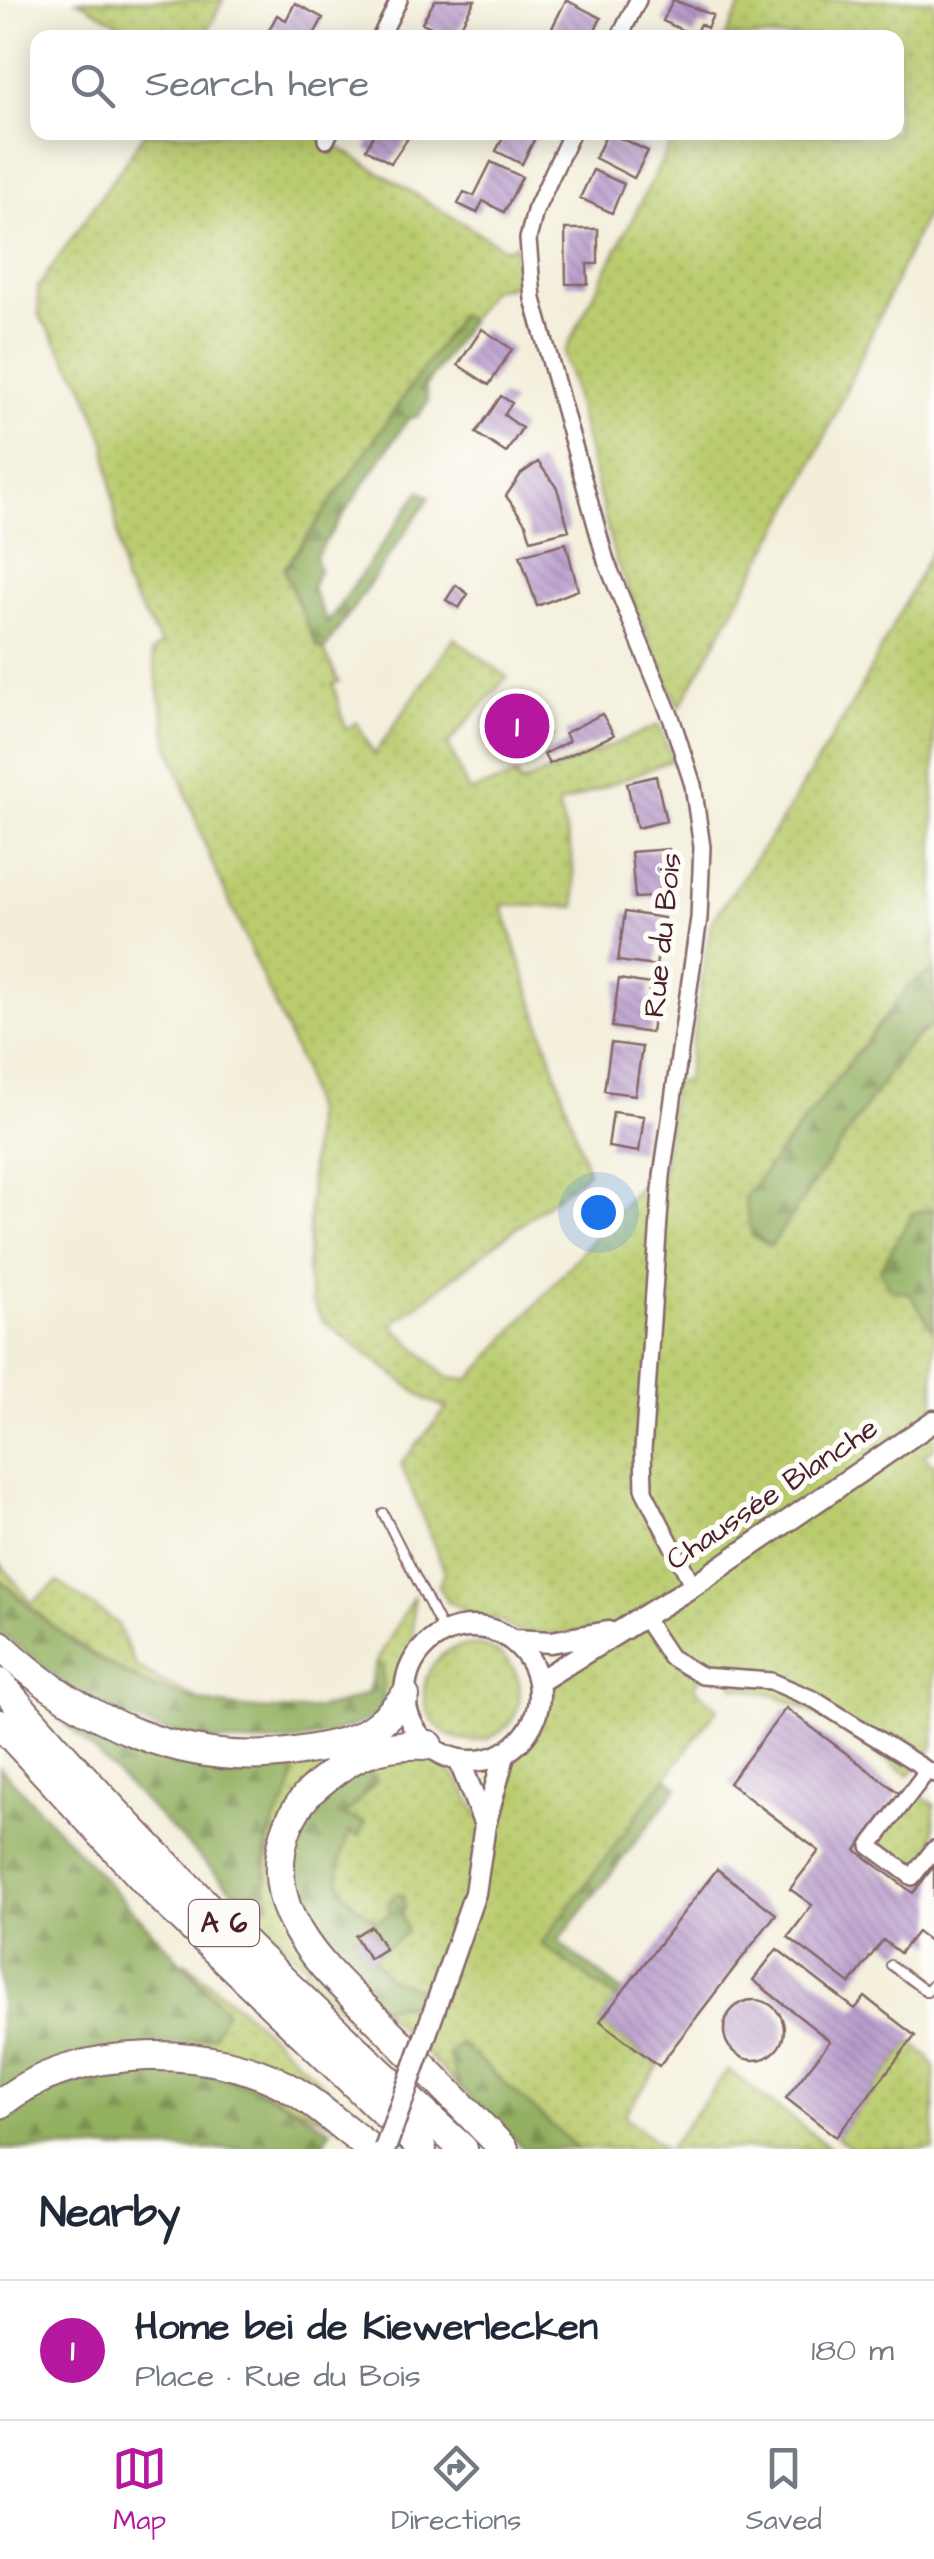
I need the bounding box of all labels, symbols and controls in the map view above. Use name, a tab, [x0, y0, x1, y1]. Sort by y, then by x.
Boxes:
search box	[30, 30, 904, 140]
icon: search	[65, 58, 120, 113]
text: Search here	[145, 59, 369, 111]
pin: 1	[484, 688, 550, 764]
street label: Rue du Bois	[633, 851, 693, 1019]
your location	[573, 1187, 624, 1238]
street label: Chaussée Blanche	[658, 1407, 886, 1581]
road number: A 6	[189, 1900, 259, 1946]
text: Nearby	[40, 2185, 180, 2243]
text: Home bei de Kiewerlecken	[135, 2302, 598, 2354]
text: 1	[70, 2328, 75, 2373]
text: 180 m	[811, 2328, 894, 2373]
text: Place · Rue du Bois	[135, 2354, 421, 2399]
tab: Map	[112, 2441, 167, 2540]
tab: Directions	[391, 2441, 521, 2540]
tab: Saved	[746, 2441, 822, 2540]

